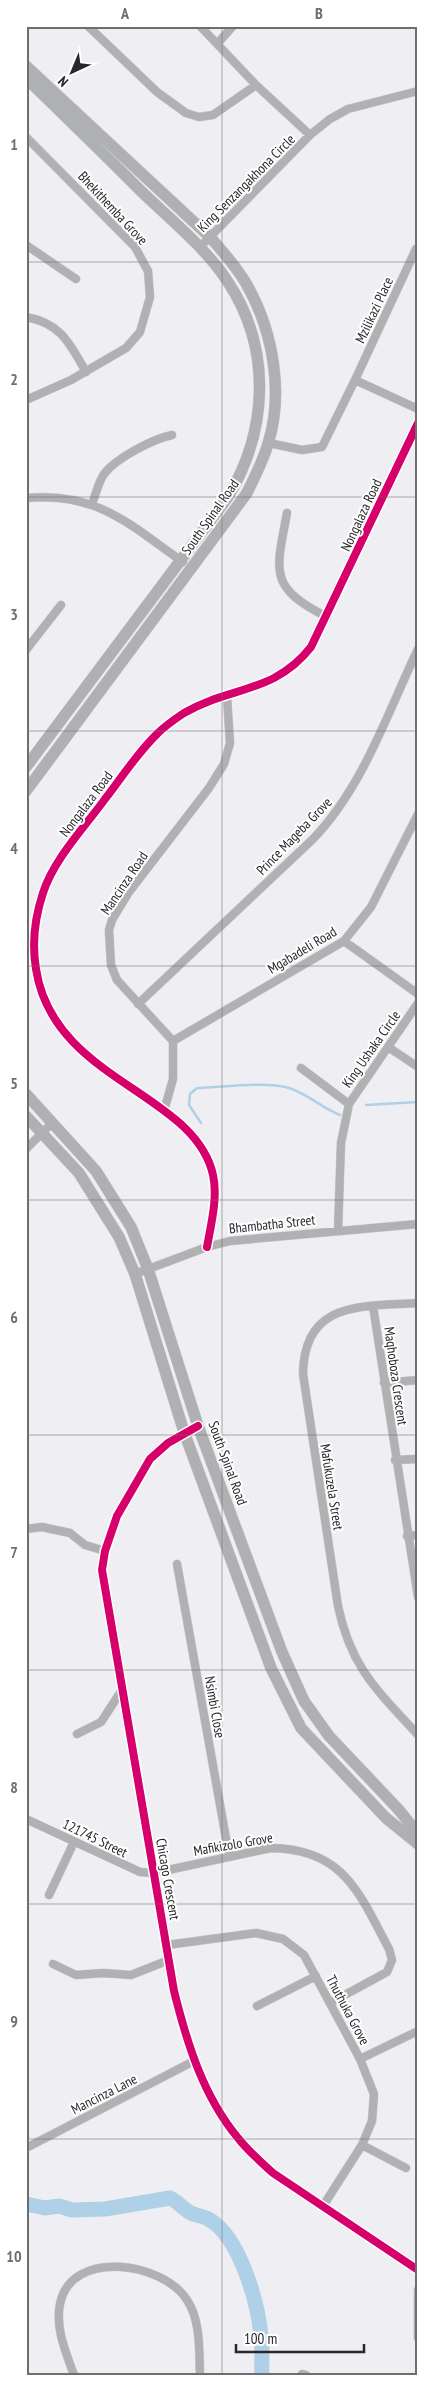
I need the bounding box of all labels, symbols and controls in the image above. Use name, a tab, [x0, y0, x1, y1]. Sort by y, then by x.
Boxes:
text: A	[120, 3, 130, 23]
text: B	[315, 3, 323, 23]
north arrow	[48, 48, 98, 98]
text: N	[54, 72, 72, 90]
street label: King Senzangakhona Circle	[193, 130, 299, 236]
text: 1	[10, 134, 18, 154]
street label: Bhekithemba Grove	[74, 167, 152, 249]
street label: Mzilikazi Place	[351, 274, 397, 346]
text: 2	[10, 369, 18, 389]
street label: South Spinal Road	[177, 476, 243, 558]
street label: Nongalaza Road	[336, 476, 386, 554]
text: 3	[10, 604, 18, 624]
street label: Nongalaza Road	[55, 768, 117, 840]
street label: Prince Mageba Grove	[252, 793, 336, 879]
text: 4	[10, 838, 18, 858]
street label: Mancinza Road	[96, 848, 152, 918]
street label: Mgabadeli Road	[264, 922, 340, 978]
street label: King Ushaka Circle	[338, 1007, 404, 1091]
text: 5	[10, 1073, 18, 1093]
street label: Bhambatha Street	[228, 1211, 316, 1237]
text: 6	[10, 1307, 18, 1327]
street label: Maqhoboza Crescent	[380, 1326, 412, 1427]
street label: South Spinal Road	[204, 1419, 252, 1507]
street label: Mafukuzela Street	[316, 1443, 348, 1532]
text: 7	[10, 1542, 18, 1562]
street label: Nsimbi Close	[201, 1675, 229, 1740]
text: 8	[10, 1777, 18, 1797]
street label: 121745 Street	[60, 1815, 130, 1861]
street label: Mafikizolo Grove	[192, 1828, 274, 1860]
street label: Chicago Crescent	[152, 1837, 184, 1921]
street label: Thuthuka Grove	[322, 1972, 374, 2048]
text: 9	[10, 2011, 18, 2031]
street label: Mancinza Lane	[68, 2070, 140, 2118]
text: 10	[6, 2246, 22, 2266]
scale bar	[236, 2321, 364, 2353]
text: 100 m	[244, 2329, 277, 2348]

